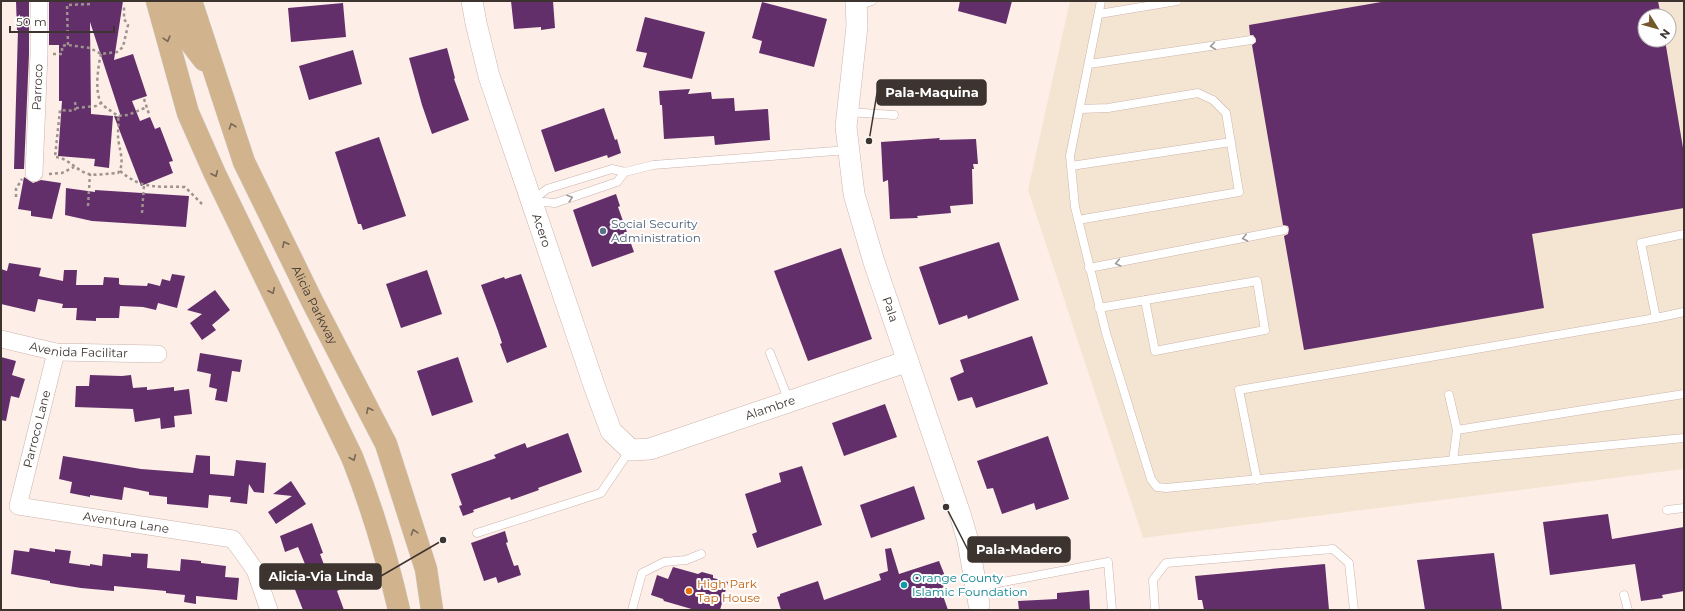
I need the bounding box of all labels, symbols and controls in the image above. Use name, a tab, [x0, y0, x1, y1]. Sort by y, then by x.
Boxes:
scale bar	[10, 8, 114, 34]
north arrow	[1637, 8, 1677, 48]
text: 50 m	[16, 14, 47, 29]
text: N	[1657, 26, 1673, 42]
one-way arrow	[162, 35, 171, 42]
one-way arrow	[1210, 41, 1216, 50]
street label: Parroco	[29, 63, 46, 111]
callout: Pala-Maquina	[877, 80, 986, 105]
text: Pala-Maquina	[885, 84, 979, 100]
one-way arrow	[228, 122, 237, 129]
one-way arrow	[210, 170, 218, 178]
one-way arrow	[566, 194, 573, 203]
street label: Acero	[529, 211, 555, 249]
place label: Social Security Administration	[611, 216, 701, 245]
marker: Social Security Administration	[598, 226, 608, 236]
one-way arrow	[1242, 233, 1248, 241]
one-way arrow	[282, 241, 290, 249]
one-way arrow	[1115, 258, 1121, 266]
street label: Alicia Parkway	[289, 263, 341, 347]
one-way arrow	[267, 287, 275, 294]
street label: Pala	[879, 295, 902, 324]
street label: Avenida Facilitar	[28, 338, 128, 360]
street label: Parroco Lane	[20, 389, 53, 469]
street label: Alambre	[743, 392, 797, 423]
one-way arrow	[366, 407, 373, 415]
one-way arrow	[348, 454, 356, 462]
street label: Aventura Lane	[82, 508, 170, 536]
one-way arrow	[410, 528, 419, 535]
callout: Pala-Madero	[968, 537, 1070, 562]
text: Pala-Madero	[976, 541, 1062, 557]
callout: Alicia-Via Linda	[260, 564, 381, 589]
text: Alicia-Via Linda	[267, 568, 374, 584]
place label: Orange County Islamic Foundation	[912, 570, 1028, 599]
place label: High Park Tap House	[697, 576, 760, 605]
marker: Orange County Islamic Foundation	[899, 580, 909, 590]
marker: High Park Tap House	[684, 586, 694, 596]

